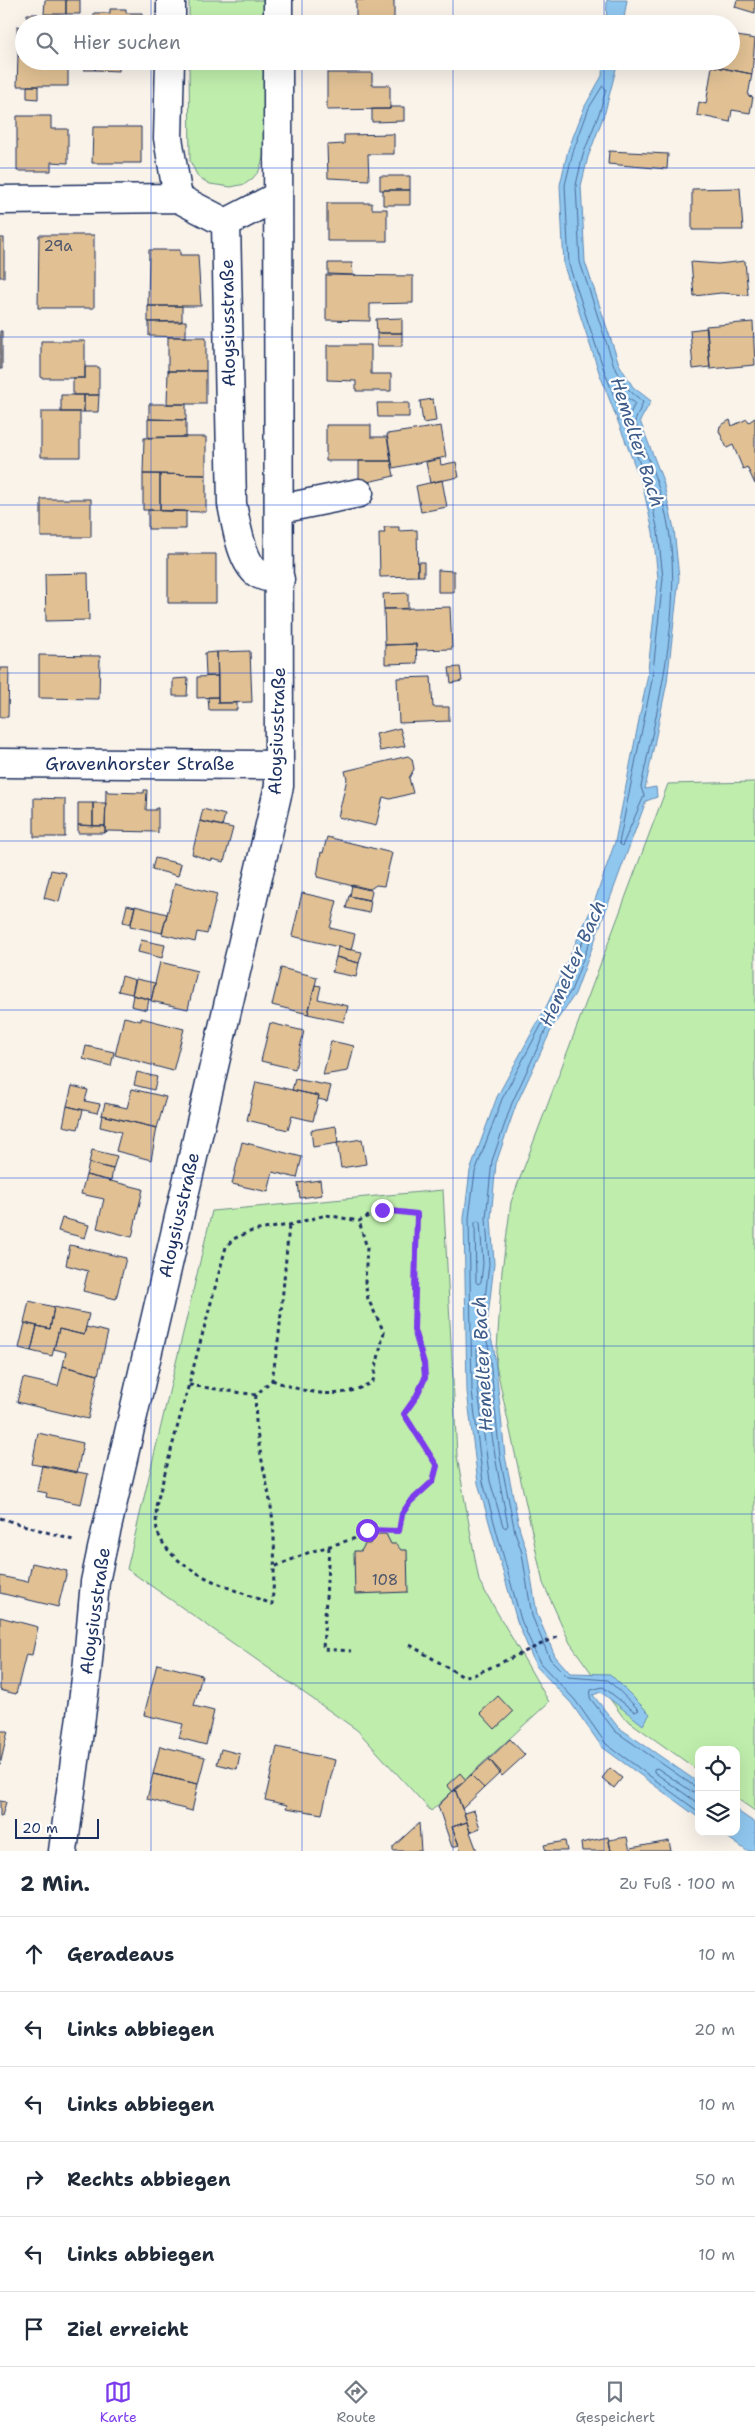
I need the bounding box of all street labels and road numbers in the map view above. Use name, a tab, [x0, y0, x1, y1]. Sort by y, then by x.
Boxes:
street label: Aloysiusstraße	[215, 259, 241, 387]
street label: Aloysiusstraße	[263, 667, 291, 795]
street label: Gravenhorster Straße	[45, 752, 235, 776]
street label: Aloysiusstraße	[153, 1150, 205, 1280]
street label: Aloysiusstraße	[74, 1546, 116, 1676]

